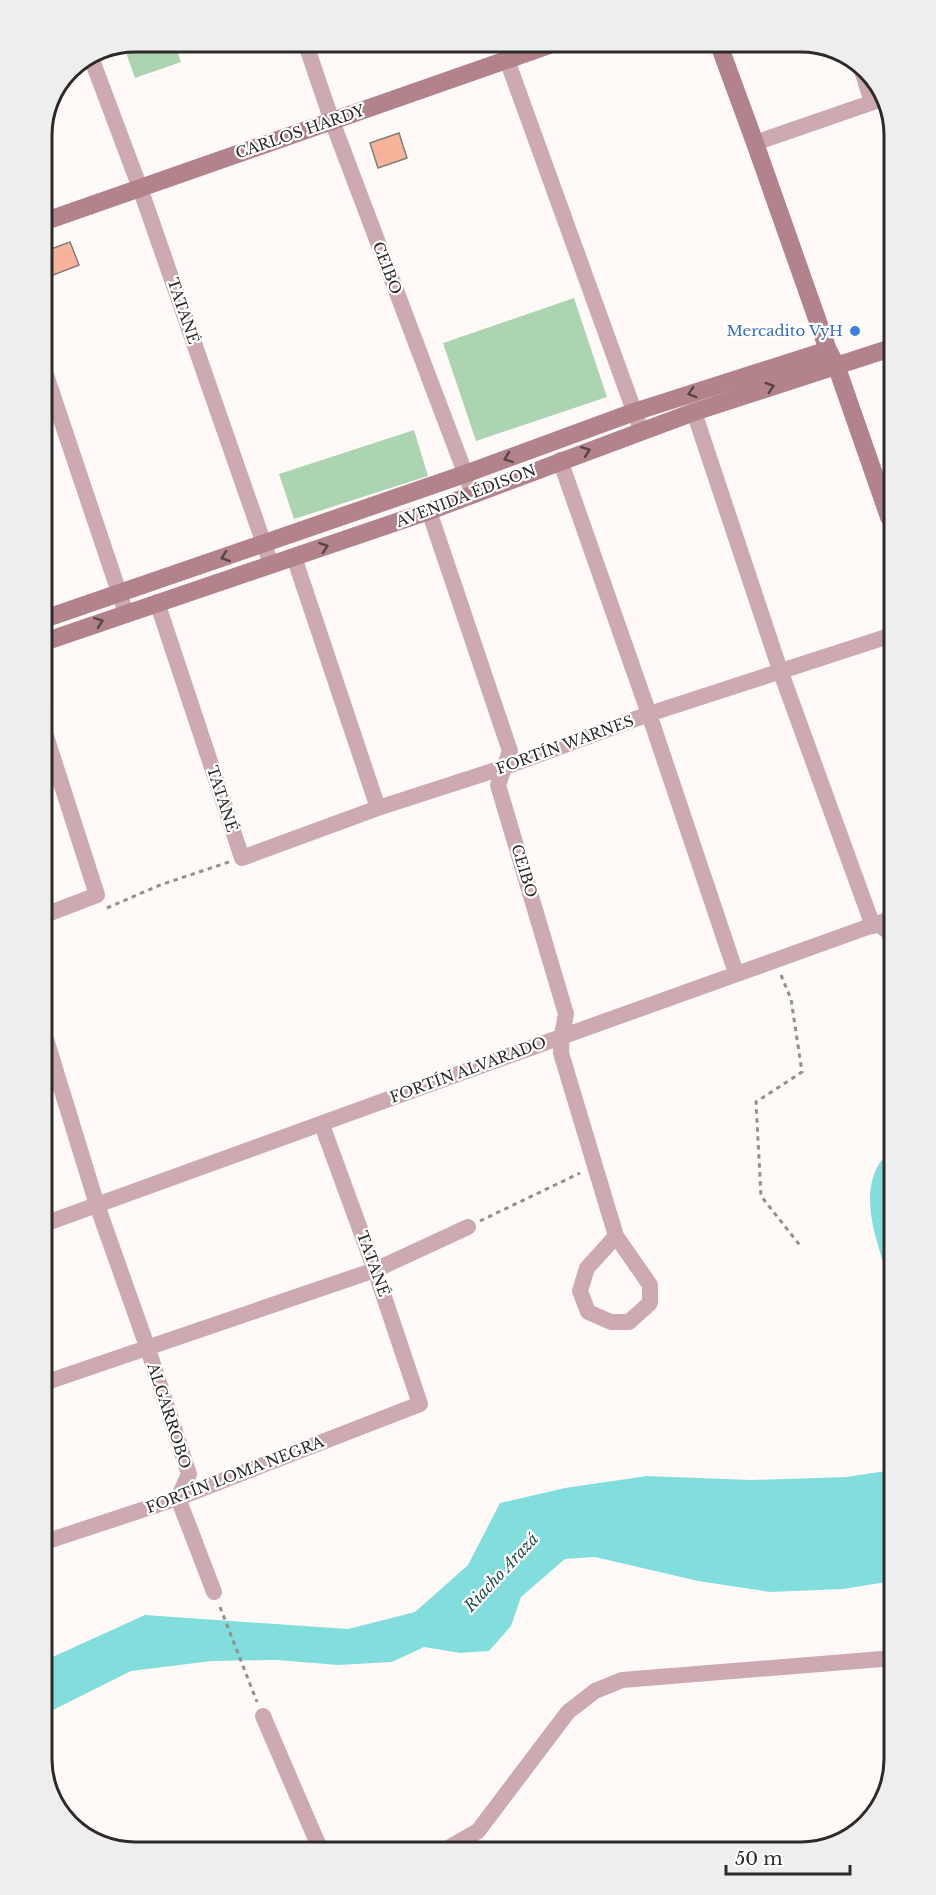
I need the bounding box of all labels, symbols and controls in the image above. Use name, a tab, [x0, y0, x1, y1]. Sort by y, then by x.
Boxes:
street label: CARLOS HARDY	[233, 100, 368, 163]
street label: CEIBO	[369, 239, 406, 297]
street label: TATANÉ	[163, 275, 204, 346]
place label: Mercadito VyH	[727, 321, 843, 340]
marker: Mercadito VyH	[848, 324, 862, 338]
one-way arrow	[764, 381, 775, 394]
one-way arrow	[687, 386, 698, 398]
one-way arrow	[580, 445, 591, 458]
one-way arrow	[503, 451, 514, 463]
street label: AVENIDA ÉDISON	[392, 460, 538, 531]
one-way arrow	[318, 542, 329, 555]
one-way arrow	[220, 549, 231, 562]
one-way arrow	[93, 616, 104, 629]
street label: FORTÍN WARNES	[493, 711, 636, 778]
street label: TATANÉ	[203, 763, 242, 834]
street label: CEIBO	[507, 842, 542, 900]
street label: FORTÍN ALVARADO	[387, 1032, 549, 1107]
street label: TATANÉ	[353, 1228, 394, 1299]
street label: ALGARROBO	[143, 1360, 196, 1471]
street label: FORTÍN LOMA NEGRA	[143, 1432, 327, 1517]
water label: Riacho Arazá	[459, 1529, 542, 1616]
scale bar	[726, 1838, 850, 1876]
text: 50 m	[735, 1848, 783, 1870]

